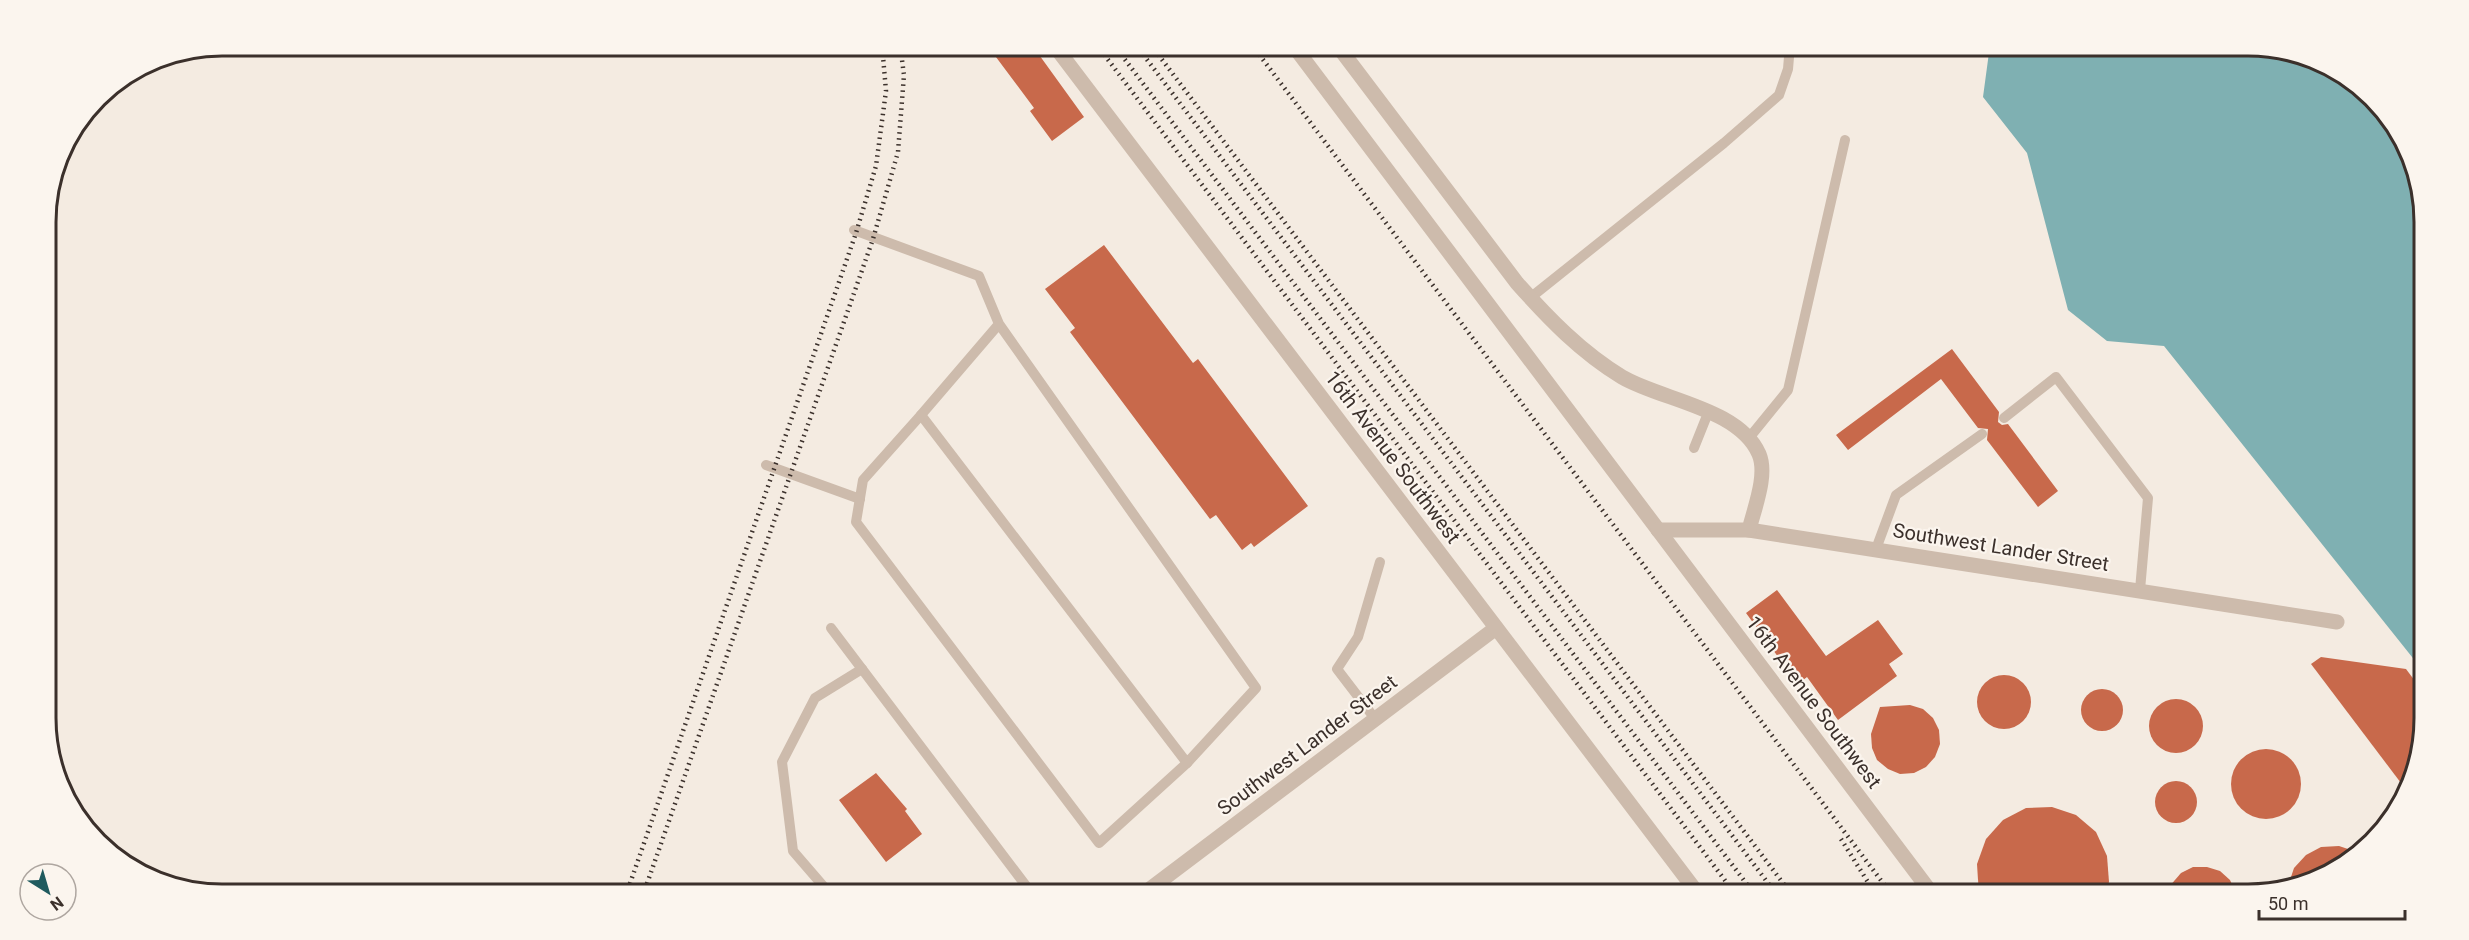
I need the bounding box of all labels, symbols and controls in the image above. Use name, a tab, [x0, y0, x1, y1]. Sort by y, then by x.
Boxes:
street label: 16th Avenue Southwest	[1320, 366, 1466, 548]
street label: Southwest Lander Street	[1891, 518, 2111, 576]
street label: 16th Avenue Southwest	[1741, 611, 1887, 793]
street label: Southwest Lander Street	[1213, 670, 1401, 820]
north arrow	[18, 862, 78, 922]
scale bar	[2259, 883, 2404, 921]
text: N	[46, 893, 67, 915]
text: 50 m	[2268, 893, 2308, 914]

